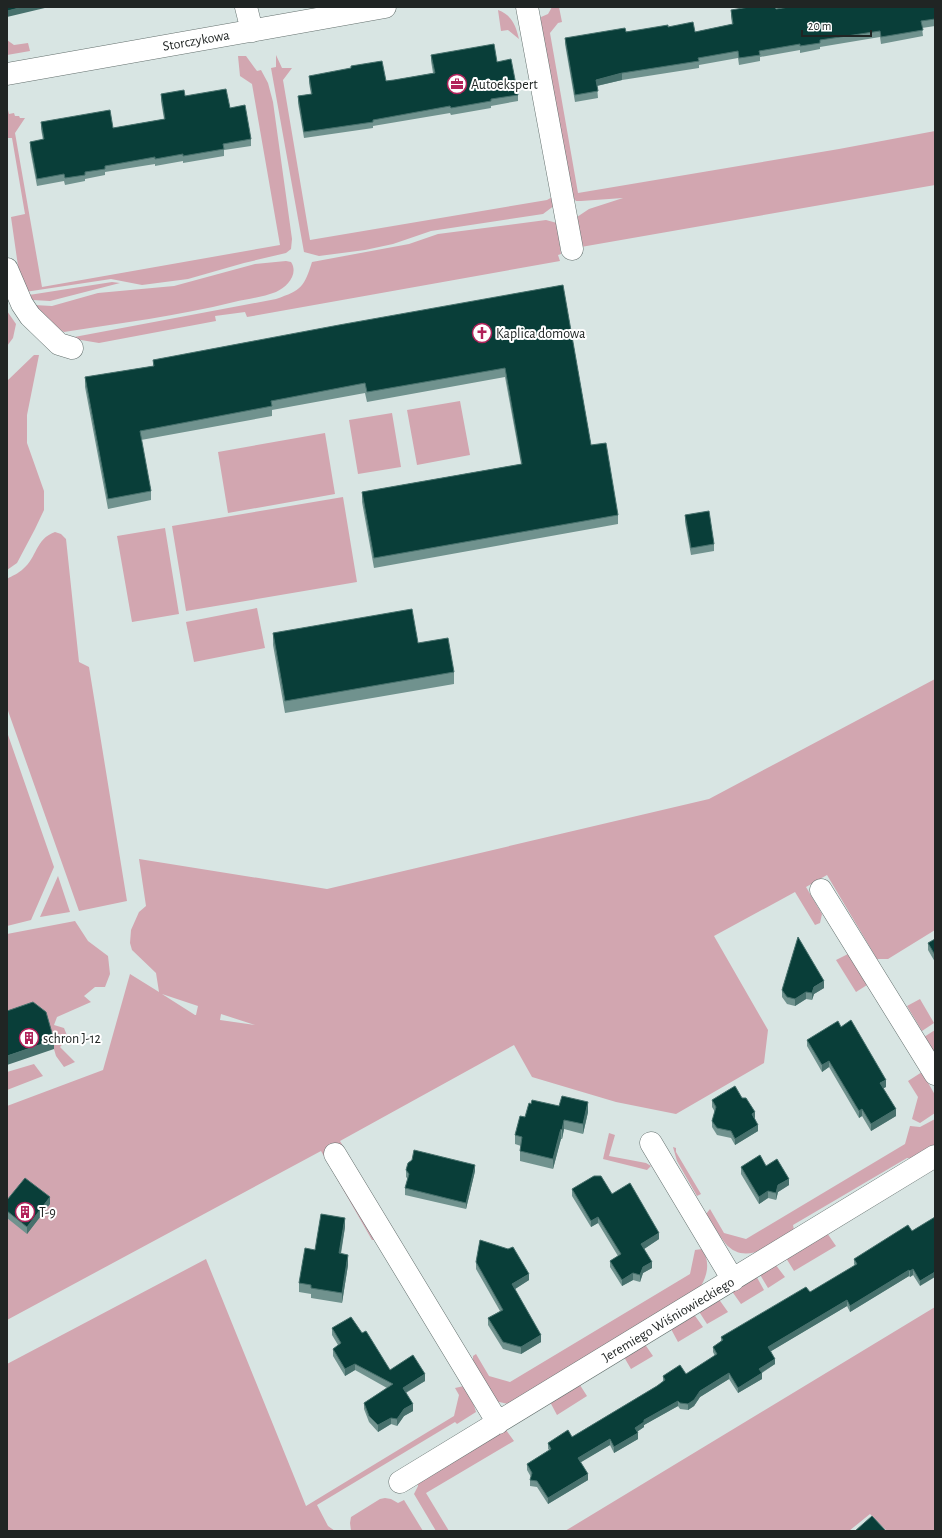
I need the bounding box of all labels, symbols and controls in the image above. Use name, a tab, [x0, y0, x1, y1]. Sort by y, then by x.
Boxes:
scale bar	[802, 12, 871, 38]
text: 20 m	[808, 20, 831, 32]
street label: Storczykowa	[162, 28, 231, 54]
office icon: Autoekspert	[446, 73, 468, 95]
place label: Autoekspert	[471, 78, 538, 92]
church icon: Kaplica domowa	[471, 322, 493, 344]
place label: Kaplica domowa	[496, 327, 586, 341]
building icon: schron J-12	[18, 1027, 40, 1049]
place label: schron J-12	[43, 1032, 101, 1046]
building icon: T-9	[14, 1201, 36, 1223]
place label: T-9	[39, 1206, 56, 1220]
street label: Jeremiego Wiśniowieckiego	[600, 1275, 737, 1365]

